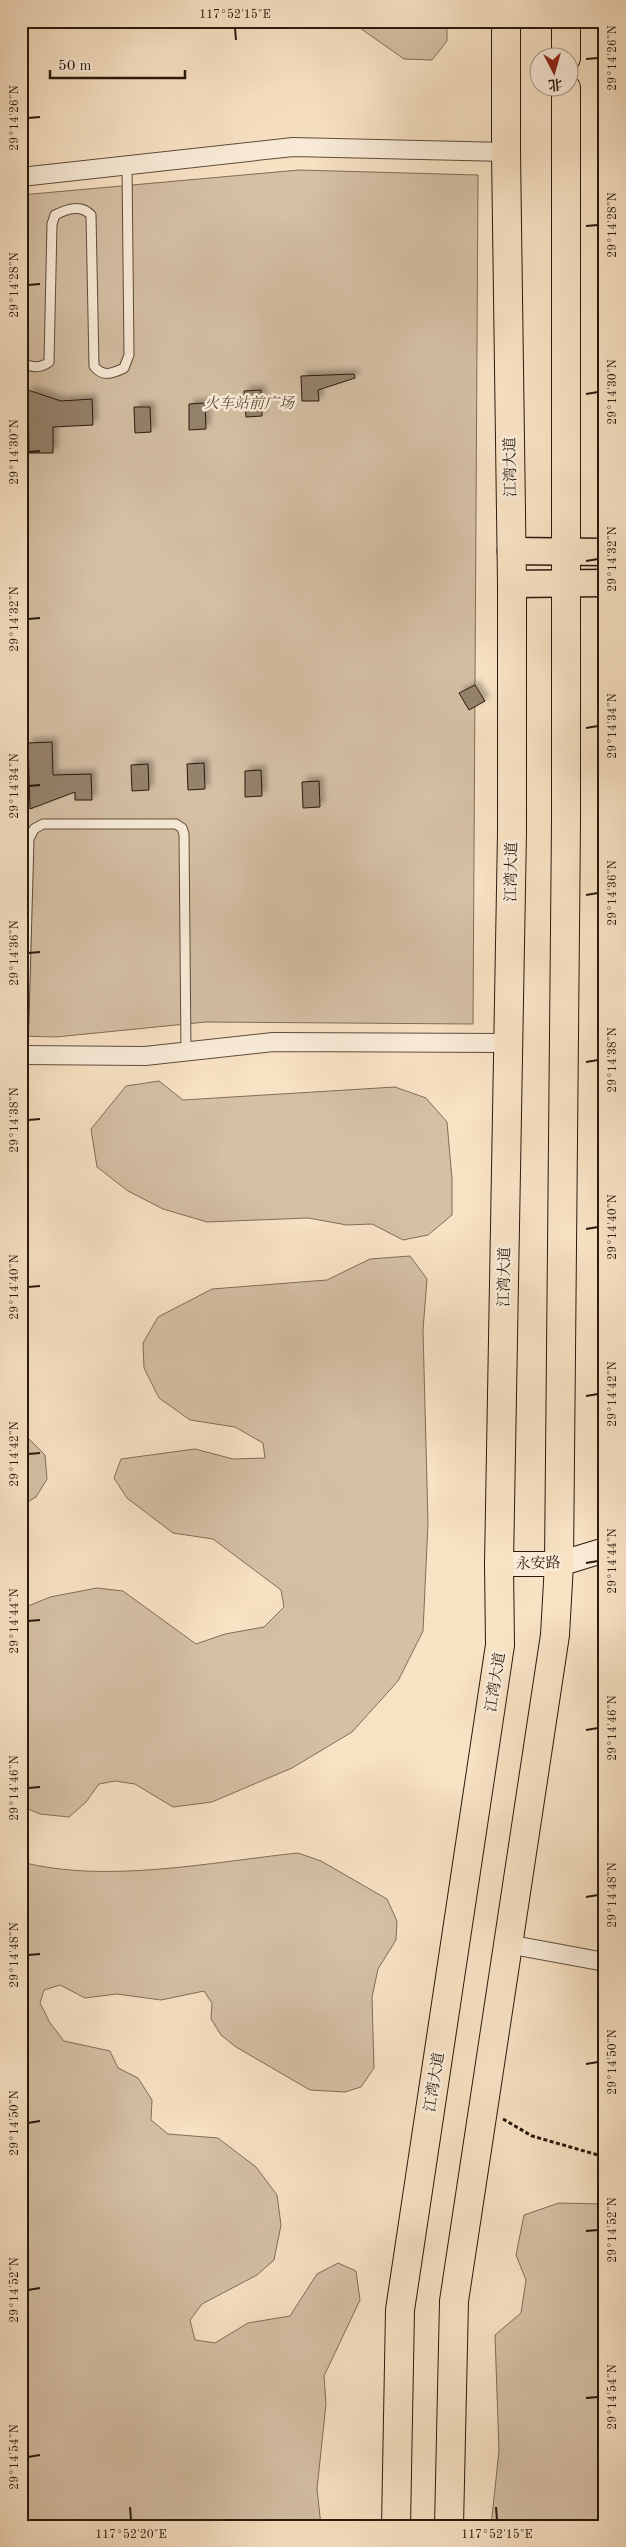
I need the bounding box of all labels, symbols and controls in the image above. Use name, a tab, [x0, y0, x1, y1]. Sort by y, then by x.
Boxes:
text: 117°52'15"E	[199, 8, 271, 21]
text: 29°14'26"N	[607, 25, 619, 91]
scale bar	[50, 48, 185, 80]
north arrow	[528, 48, 578, 98]
text: 50 m	[58, 59, 92, 74]
text: 北	[548, 76, 563, 93]
text: 29°14'26"N	[9, 85, 21, 151]
text: 29°14'28"N	[607, 192, 619, 258]
text: 29°14'28"N	[9, 252, 21, 318]
text: 29°14'30"N	[607, 359, 619, 425]
park label: 火车站前广场	[204, 395, 296, 412]
text: 29°14'30"N	[9, 419, 21, 485]
street label: 江湾大道	[501, 437, 520, 497]
text: 29°14'32"N	[607, 526, 619, 592]
text: 29°14'32"N	[9, 586, 21, 652]
text: 29°14'34"N	[607, 693, 619, 759]
text: 29°14'34"N	[9, 753, 21, 819]
street label: 江湾大道	[502, 842, 521, 902]
text: 29°14'36"N	[607, 860, 619, 926]
text: 29°14'36"N	[9, 920, 21, 986]
text: 29°14'38"N	[607, 1027, 619, 1093]
text: 29°14'38"N	[9, 1087, 21, 1153]
text: 29°14'40"N	[607, 1194, 619, 1260]
street label: 江湾大道	[495, 1247, 514, 1307]
text: 29°14'40"N	[9, 1254, 21, 1320]
text: 29°14'42"N	[607, 1361, 619, 1427]
text: 29°14'42"N	[9, 1421, 21, 1487]
text: 29°14'44"N	[607, 1528, 619, 1594]
street label: 永安路	[515, 1554, 561, 1573]
text: 29°14'44"N	[9, 1588, 21, 1654]
street label: 江湾大道	[482, 1651, 509, 1713]
text: 29°14'46"N	[607, 1695, 619, 1761]
text: 29°14'46"N	[9, 1755, 21, 1821]
text: 29°14'48"N	[607, 1862, 619, 1928]
text: 29°14'48"N	[9, 1922, 21, 1988]
text: 29°14'50"N	[606, 2029, 619, 2095]
street label: 江湾大道	[421, 2051, 448, 2113]
text: 29°14'50"N	[8, 2090, 21, 2156]
text: 29°14'52"N	[606, 2197, 619, 2263]
text: 29°14'52"N	[8, 2257, 21, 2323]
text: 29°14'54"N	[606, 2364, 619, 2430]
text: 29°14'54"N	[8, 2424, 21, 2490]
text: 117°52'20"E	[95, 2528, 167, 2541]
text: 117°52'15"E	[461, 2528, 533, 2541]

